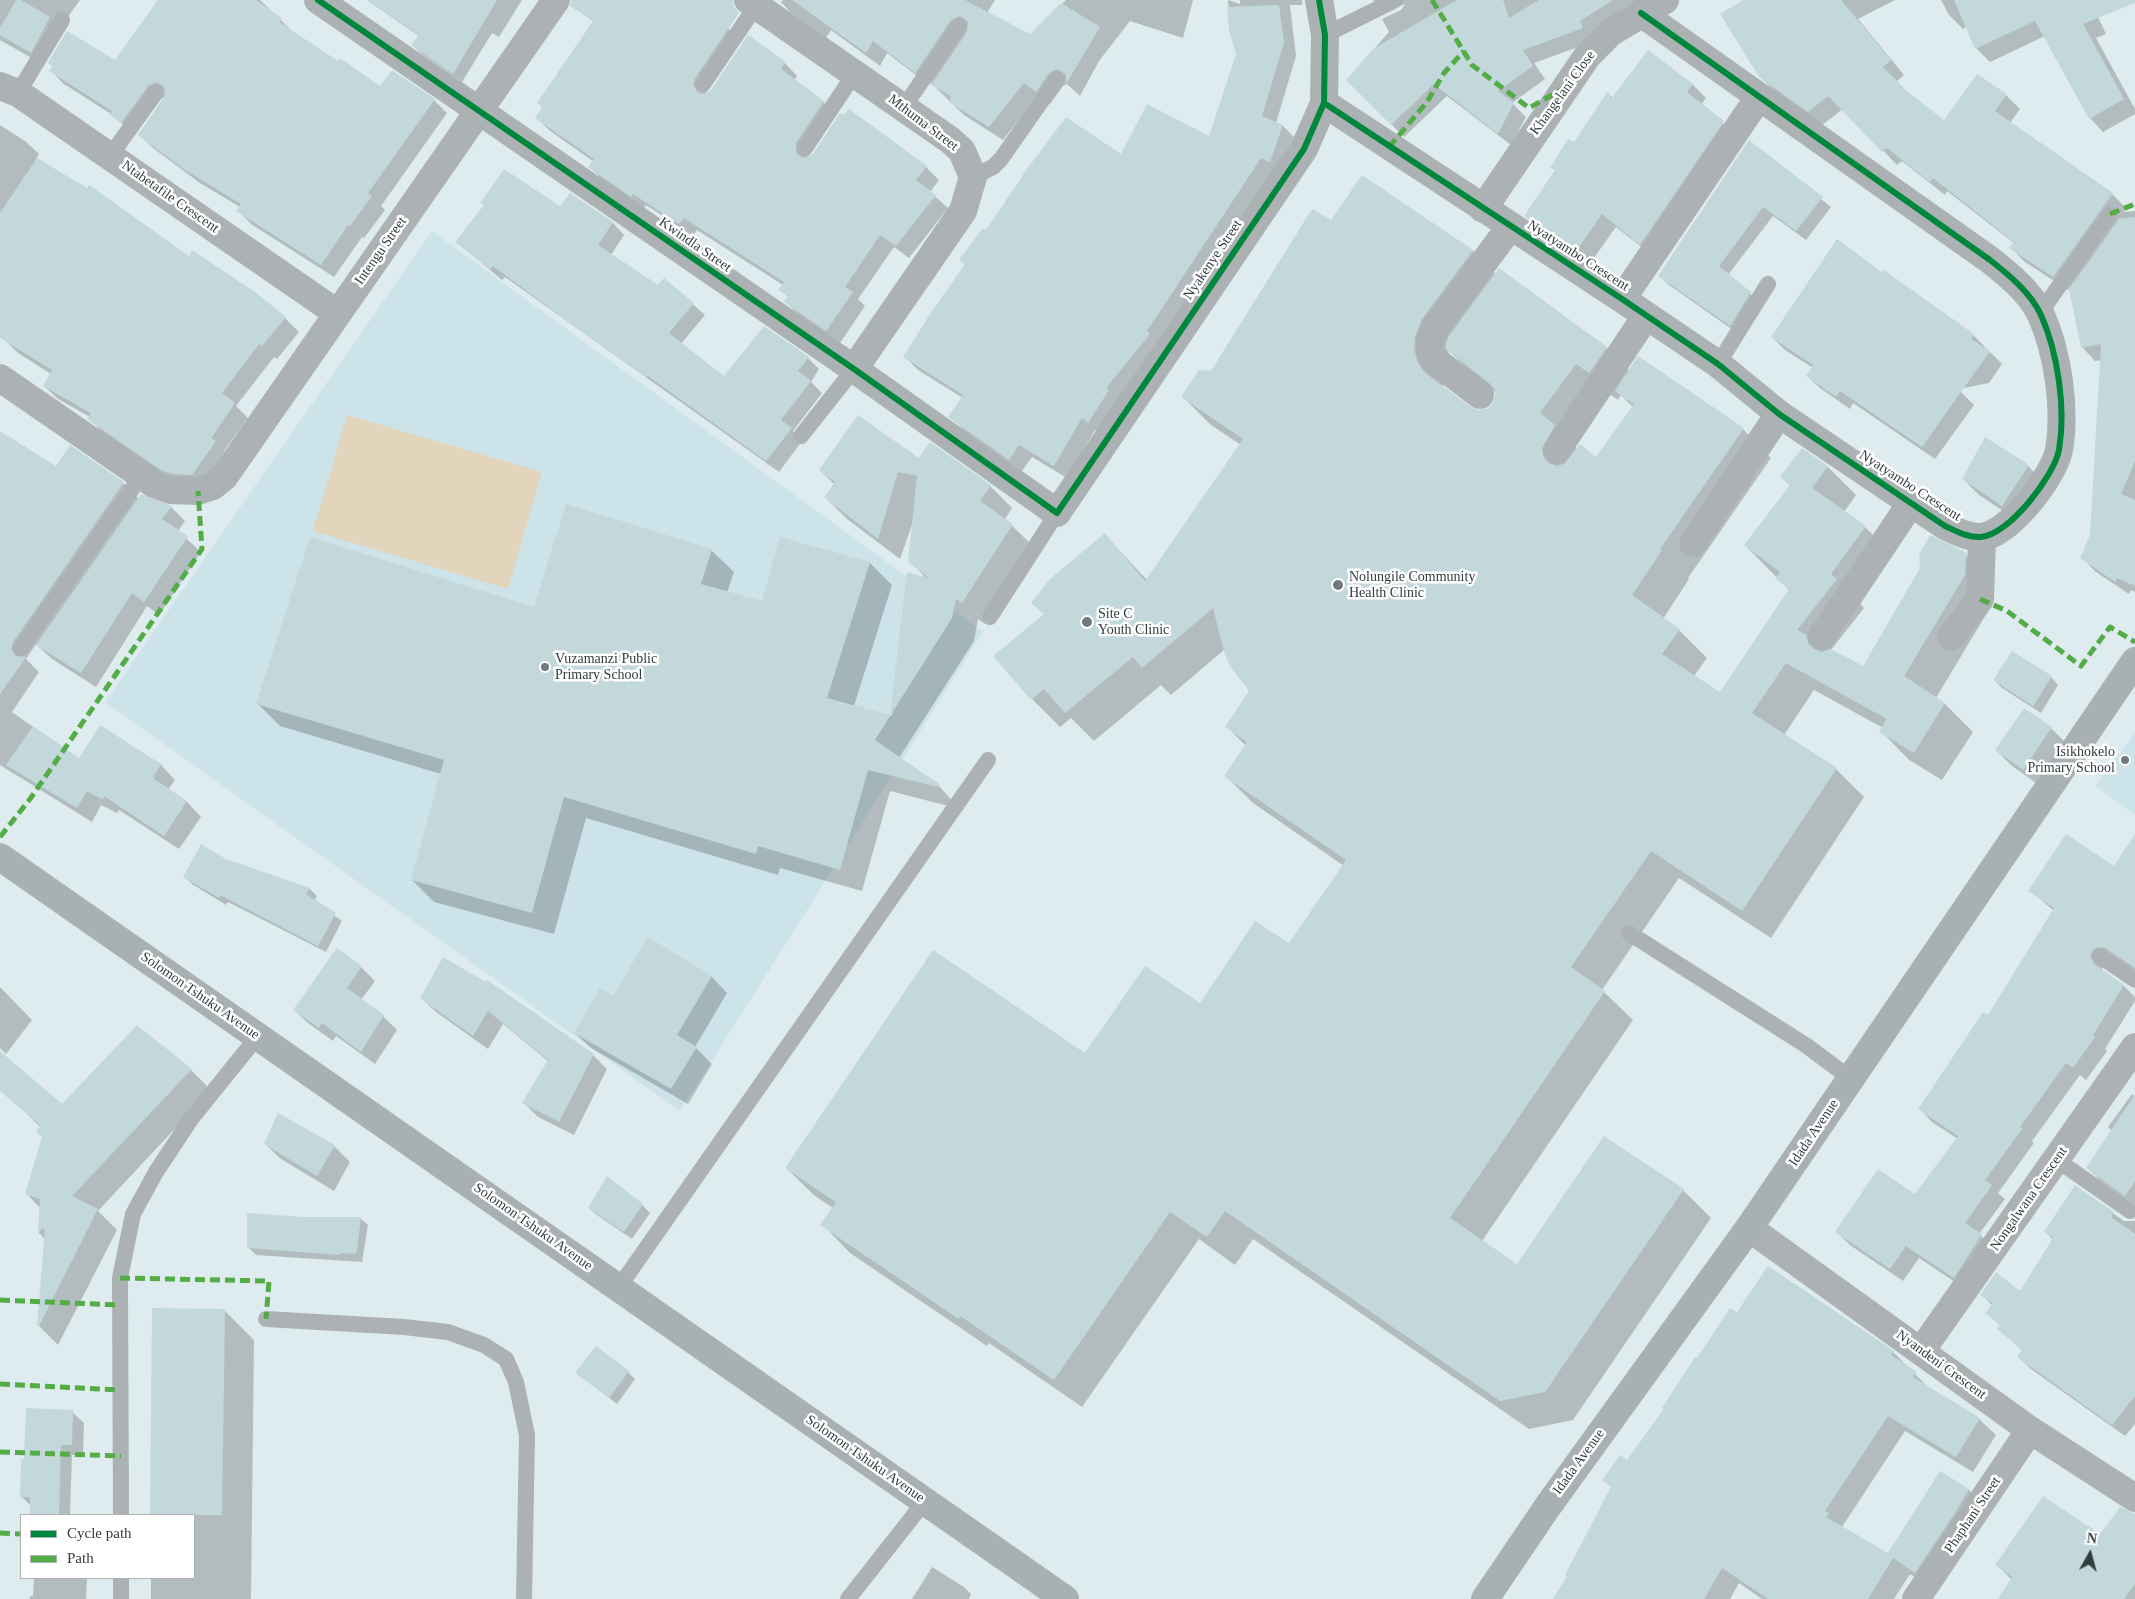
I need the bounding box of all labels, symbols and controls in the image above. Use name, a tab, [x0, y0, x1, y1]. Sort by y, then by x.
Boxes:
street label: Khangelani Close	[1527, 48, 1599, 138]
street label: Mthuma Street	[885, 91, 961, 155]
street label: Ntabetafile Crescent	[118, 157, 222, 237]
street label: Intengu Street	[351, 214, 411, 288]
street label: Kwindla Street	[656, 214, 734, 276]
street label: Nyakenye Street	[1180, 217, 1246, 303]
street label: Nyatyambo Crescent	[1524, 217, 1632, 295]
street label: Nyatyambo Crescent	[1856, 447, 1964, 525]
place label: Nolungile Community Health Clinic	[1349, 569, 1475, 602]
marker: Nolungile Community Health Clinic	[1331, 578, 1345, 592]
place label: Site C Youth Clinic	[1098, 606, 1169, 638]
marker: Site C Youth Clinic	[1080, 615, 1094, 629]
place label: Vuzamanzi Public Primary School	[555, 651, 657, 684]
marker: Vuzamanzi Public Primary School	[539, 661, 551, 673]
place label: Isikhokelo Primary School	[2028, 744, 2115, 776]
marker: Isikhokelo Primary School	[2119, 754, 2131, 766]
street label: Solomon Tshuku Avenue	[137, 949, 263, 1043]
street label: Idada Avenue	[1785, 1096, 1843, 1170]
street label: Nongalwana Crescent	[1987, 1144, 2071, 1254]
street label: Solomon Tshuku Avenue	[470, 1180, 596, 1274]
street label: Nyandeni Crescent	[1893, 1327, 1989, 1403]
street label: Solomon Tshuku Avenue	[802, 1412, 928, 1506]
street label: Idada Avenue	[1550, 1426, 1608, 1498]
street label: Phaphani Street	[1941, 1474, 2005, 1556]
legend	[20, 1514, 195, 1579]
text: Cycle path	[67, 1525, 132, 1541]
north arrow	[2065, 1529, 2115, 1579]
text: N	[2086, 1531, 2098, 1547]
text: Path	[67, 1550, 94, 1566]

